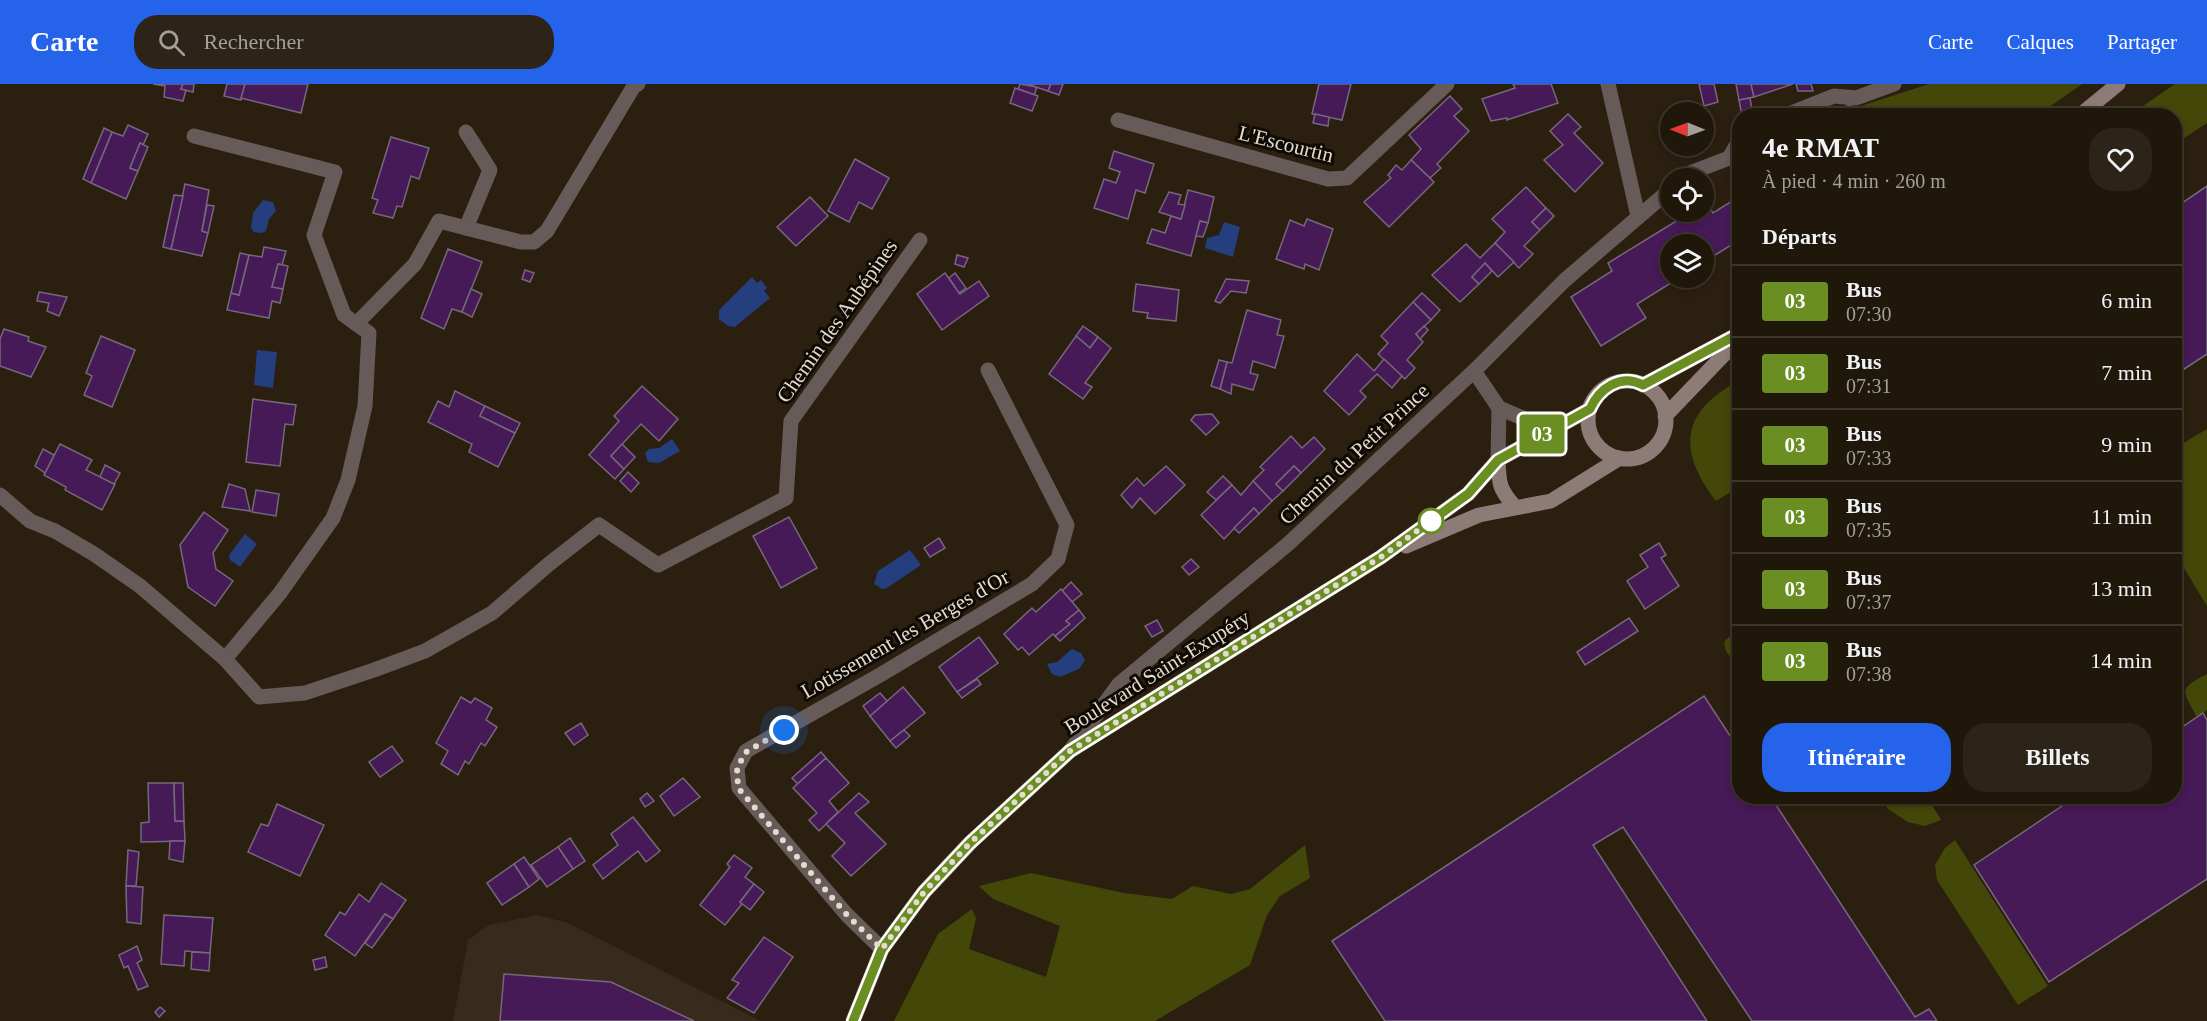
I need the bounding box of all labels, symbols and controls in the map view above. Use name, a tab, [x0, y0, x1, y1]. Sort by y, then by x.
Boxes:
search box	[134, 15, 554, 69]
text: Carte	[30, 26, 98, 57]
icon: search	[155, 26, 188, 59]
text: Rechercher	[203, 29, 304, 54]
text: Carte	[1928, 30, 1973, 54]
text: Calques	[2006, 30, 2074, 54]
text: Partager	[2107, 30, 2177, 54]
north arrow	[1660, 102, 1714, 156]
map controls	[1660, 102, 1714, 288]
street label: L'Escourtin	[1236, 121, 1336, 168]
button: heart	[2089, 128, 2152, 191]
text: 4e RMAT	[1762, 132, 1879, 163]
button: locate	[1660, 168, 1714, 222]
text: À pied · 4 min · 260 m	[1762, 170, 1946, 192]
text: Départs	[1762, 224, 1837, 249]
button: layers	[1660, 234, 1714, 288]
street label: Chemin des Aubépines	[772, 235, 902, 407]
text: Bus	[1846, 277, 1881, 302]
text: 6 min	[2101, 288, 2152, 313]
text: 03	[1785, 289, 1806, 313]
text: 07:30	[1846, 303, 1892, 325]
text: Bus	[1846, 349, 1881, 374]
text: 7 min	[2101, 360, 2152, 385]
text: 03	[1785, 361, 1806, 385]
text: 07:31	[1846, 375, 1892, 397]
street label: Chemin du Petit Prince	[1274, 379, 1434, 529]
line badge: 03	[1515, 414, 1569, 454]
text: Bus	[1846, 421, 1881, 446]
text: 03	[1532, 422, 1553, 446]
text: 9 min	[2101, 432, 2152, 457]
text: 03	[1785, 433, 1806, 457]
text: 07:33	[1846, 447, 1892, 469]
text: Bus	[1846, 493, 1881, 518]
text: 11 min	[2091, 504, 2152, 529]
text: 03	[1785, 505, 1806, 529]
unlabelled marker	[1418, 508, 1444, 534]
text: 07:35	[1846, 519, 1892, 541]
street label: Lotissement les Berges d'Or	[797, 565, 1013, 703]
text: Bus	[1846, 565, 1881, 590]
text: 13 min	[2090, 576, 2152, 601]
text: 03	[1785, 577, 1806, 601]
text: 07:37	[1846, 591, 1892, 613]
street label: Boulevard Saint-Exupéry	[1060, 605, 1255, 739]
text: Bus	[1846, 637, 1881, 662]
text: 14 min	[2090, 648, 2152, 673]
text: 03	[1785, 649, 1806, 673]
text: 07:38	[1846, 663, 1892, 685]
your location	[769, 715, 799, 745]
button: Itinéraire	[1762, 723, 1951, 792]
button: Billets	[1963, 723, 2152, 792]

